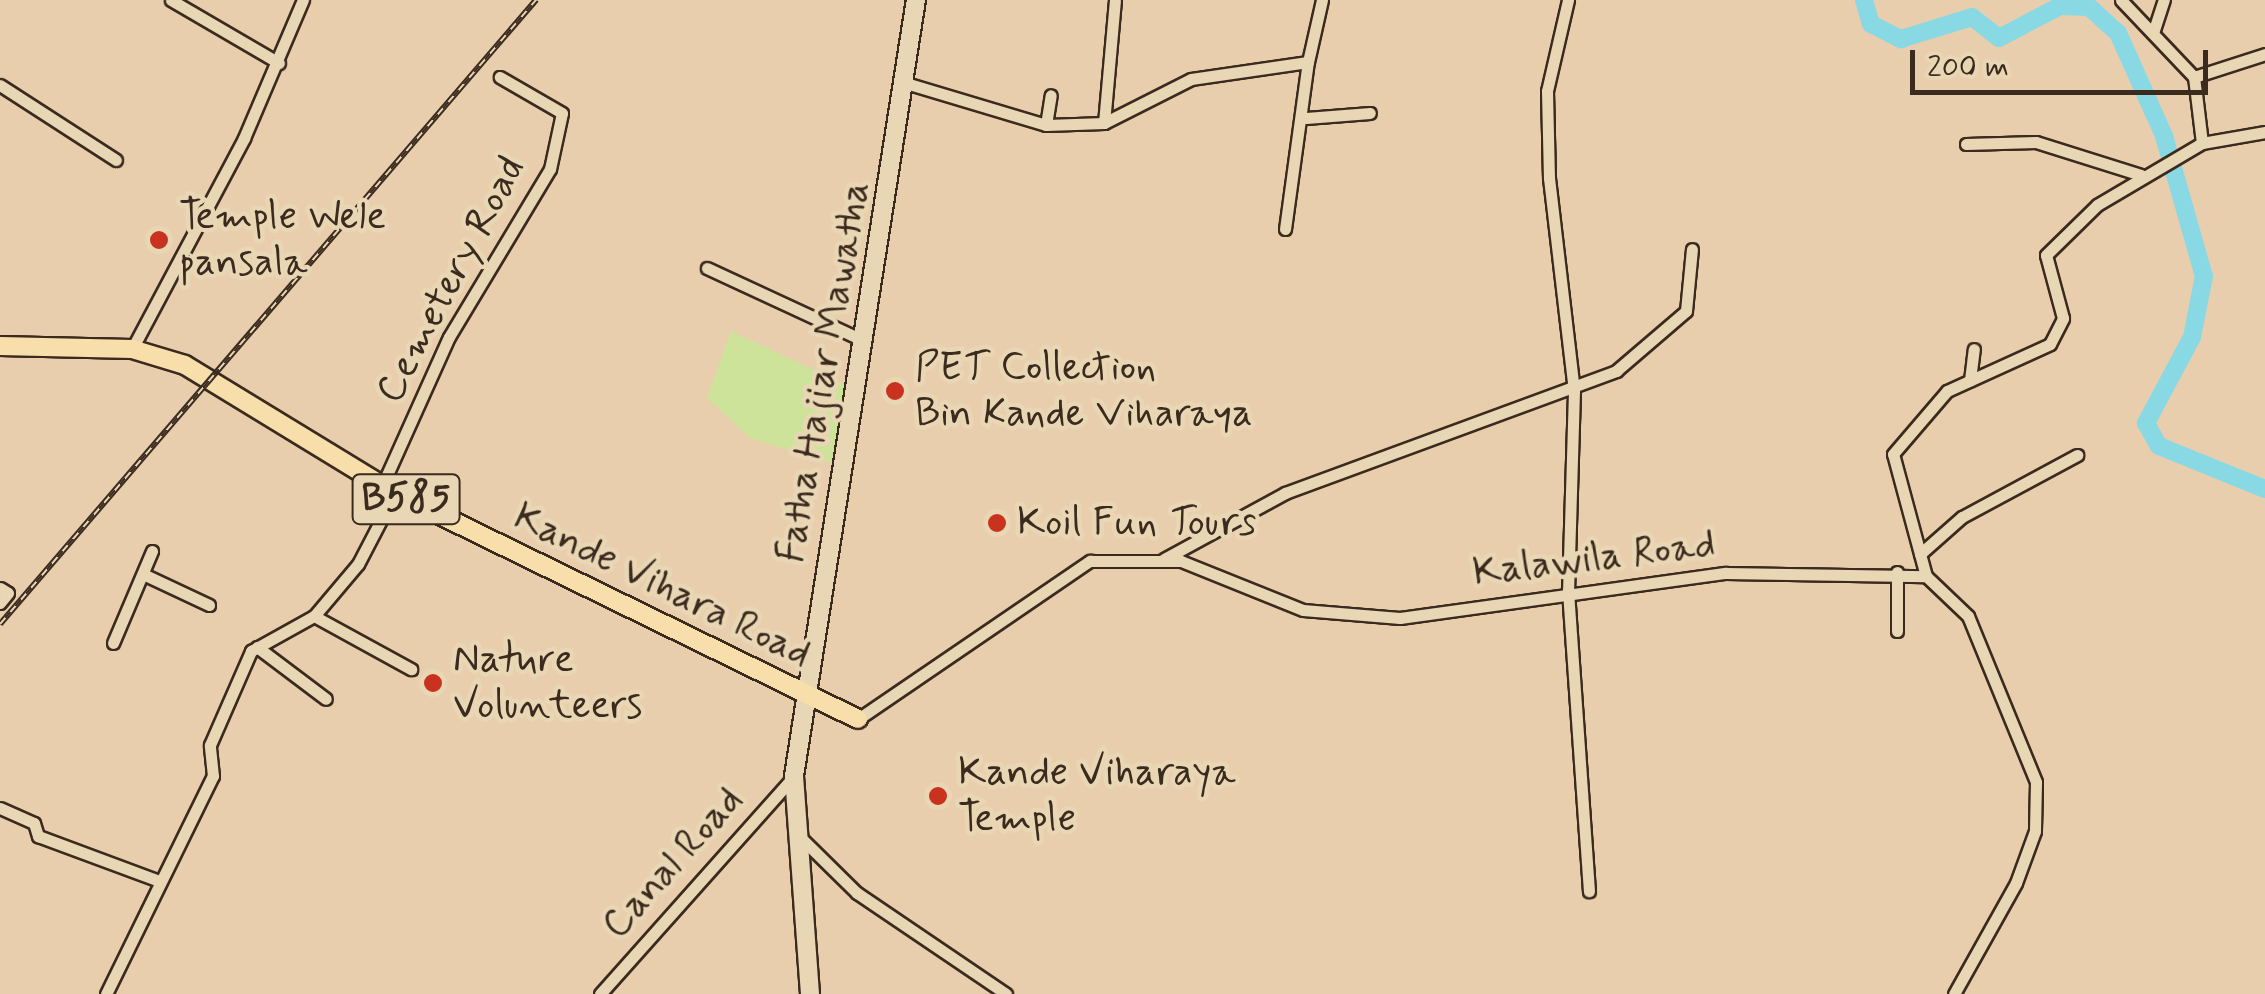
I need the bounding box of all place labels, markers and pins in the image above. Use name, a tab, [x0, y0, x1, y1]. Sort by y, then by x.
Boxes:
place label: Temple Wele pansala	[179, 193, 391, 287]
marker: Temple Wele pansala	[148, 229, 170, 251]
place label: PET Collection Bin Kande Viharaya	[915, 344, 1260, 438]
marker: PET Collection Bin Kande Viharaya	[884, 380, 906, 402]
place label: Koil Fun Tours	[1017, 499, 1249, 547]
marker: Koil Fun Tours	[986, 512, 1008, 534]
place label: Nature Volunteers	[453, 636, 642, 730]
marker: Nature Volunteers	[422, 672, 444, 694]
place label: Kande Viharaya Temple	[958, 749, 1235, 843]
marker: Kande Viharaya Temple	[927, 785, 949, 807]

